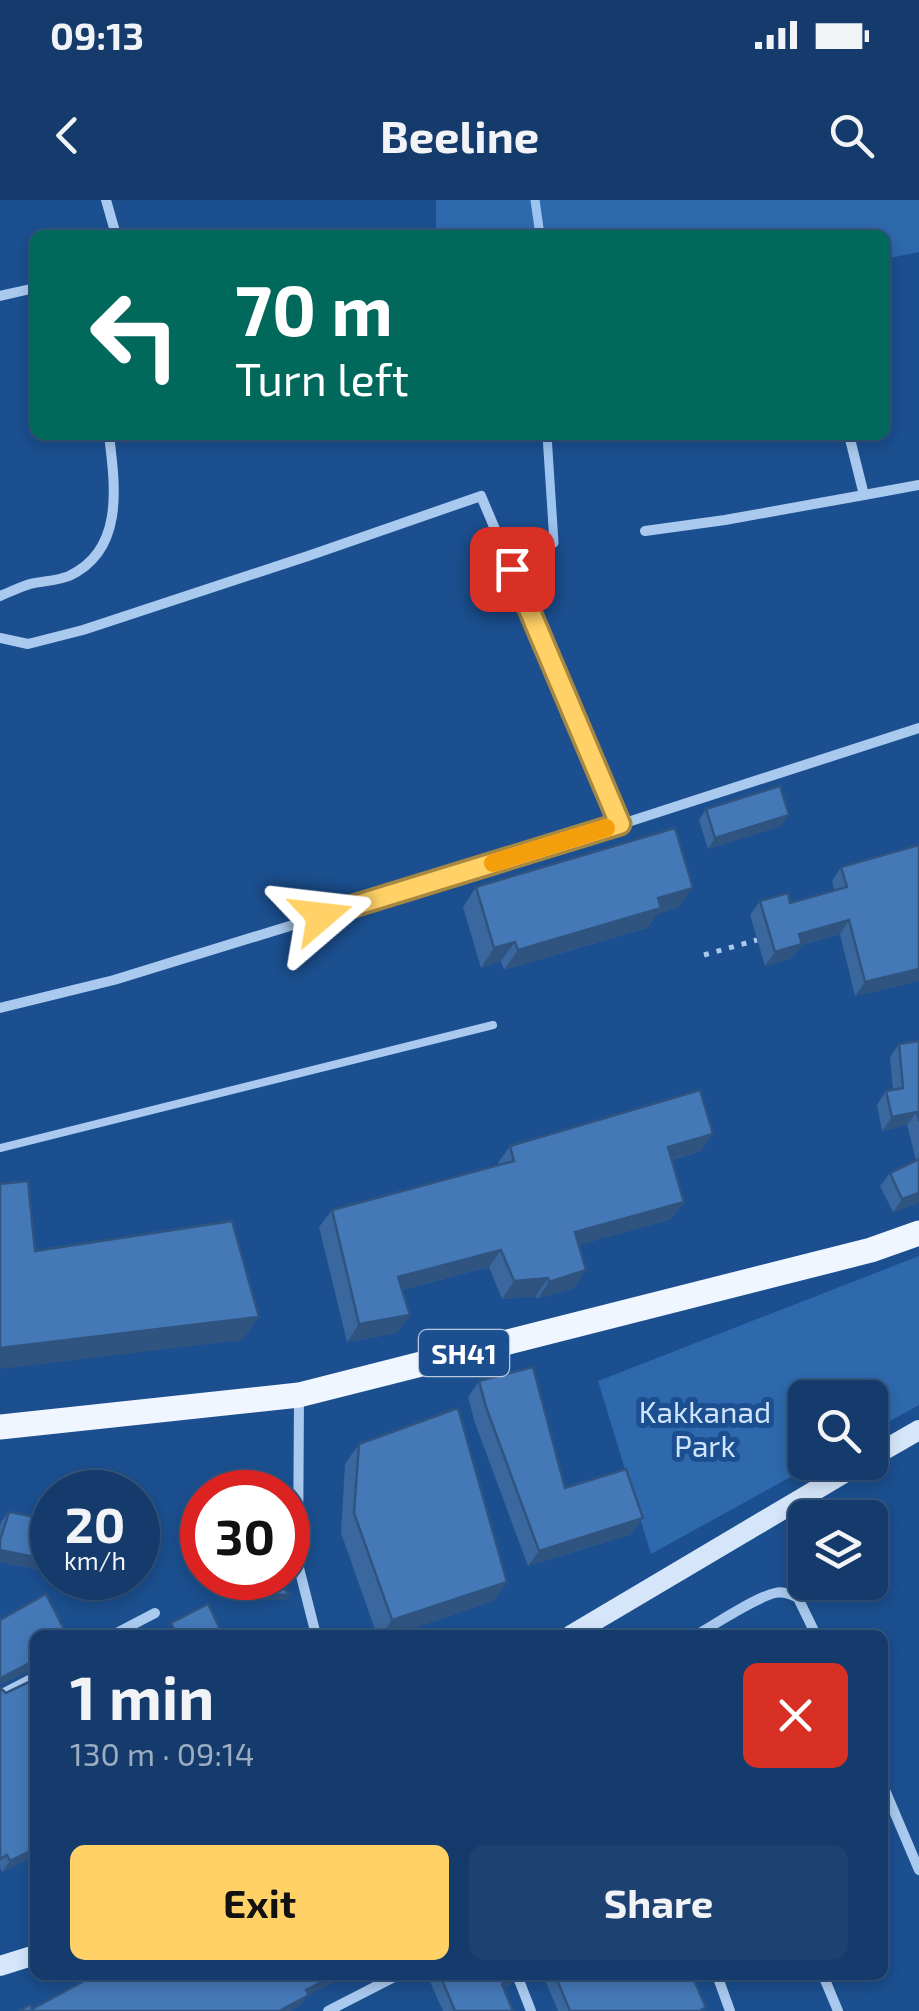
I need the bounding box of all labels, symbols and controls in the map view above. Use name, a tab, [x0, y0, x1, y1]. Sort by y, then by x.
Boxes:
text: 09:13	[50, 12, 144, 58]
icon: back	[40, 108, 95, 163]
text: Beeline	[380, 108, 539, 162]
icon: search	[824, 108, 879, 163]
text: 70 m	[235, 266, 393, 350]
icon: left	[70, 270, 200, 400]
text: Turn left	[235, 351, 409, 405]
pin	[470, 527, 555, 612]
icon: arrive	[485, 542, 540, 597]
position arrow	[269, 864, 373, 968]
road number: SH41	[419, 1330, 509, 1376]
map controls	[788, 1380, 888, 1600]
button: search	[788, 1380, 888, 1480]
park label: Kakkanad Park	[639, 1393, 771, 1463]
speed limit sign: 30	[180, 1470, 310, 1600]
text: 20	[65, 1493, 125, 1553]
button: layers	[788, 1500, 888, 1600]
text: km/h	[64, 1545, 126, 1575]
text: 1 min	[70, 1660, 214, 1732]
button: close	[743, 1663, 848, 1768]
text: 130 m · 09:14	[70, 1734, 254, 1772]
button: Exit	[70, 1845, 449, 1960]
button: Share	[469, 1845, 848, 1960]

